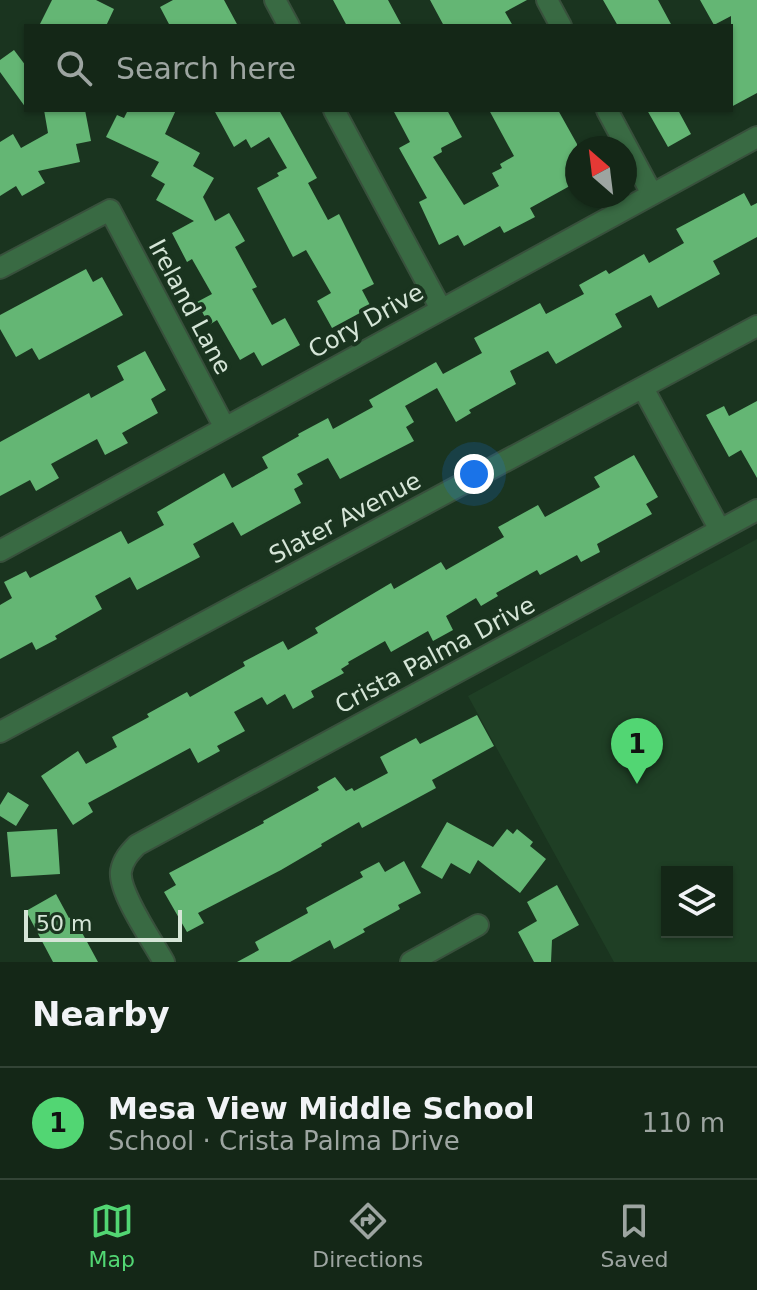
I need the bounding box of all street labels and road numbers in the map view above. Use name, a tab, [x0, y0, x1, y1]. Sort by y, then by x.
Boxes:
street label: Ireland Lane	[143, 235, 237, 379]
street label: Cory Drive	[304, 278, 428, 364]
street label: Slater Avenue	[265, 466, 425, 570]
street label: Crista Palma Drive	[330, 591, 540, 719]

